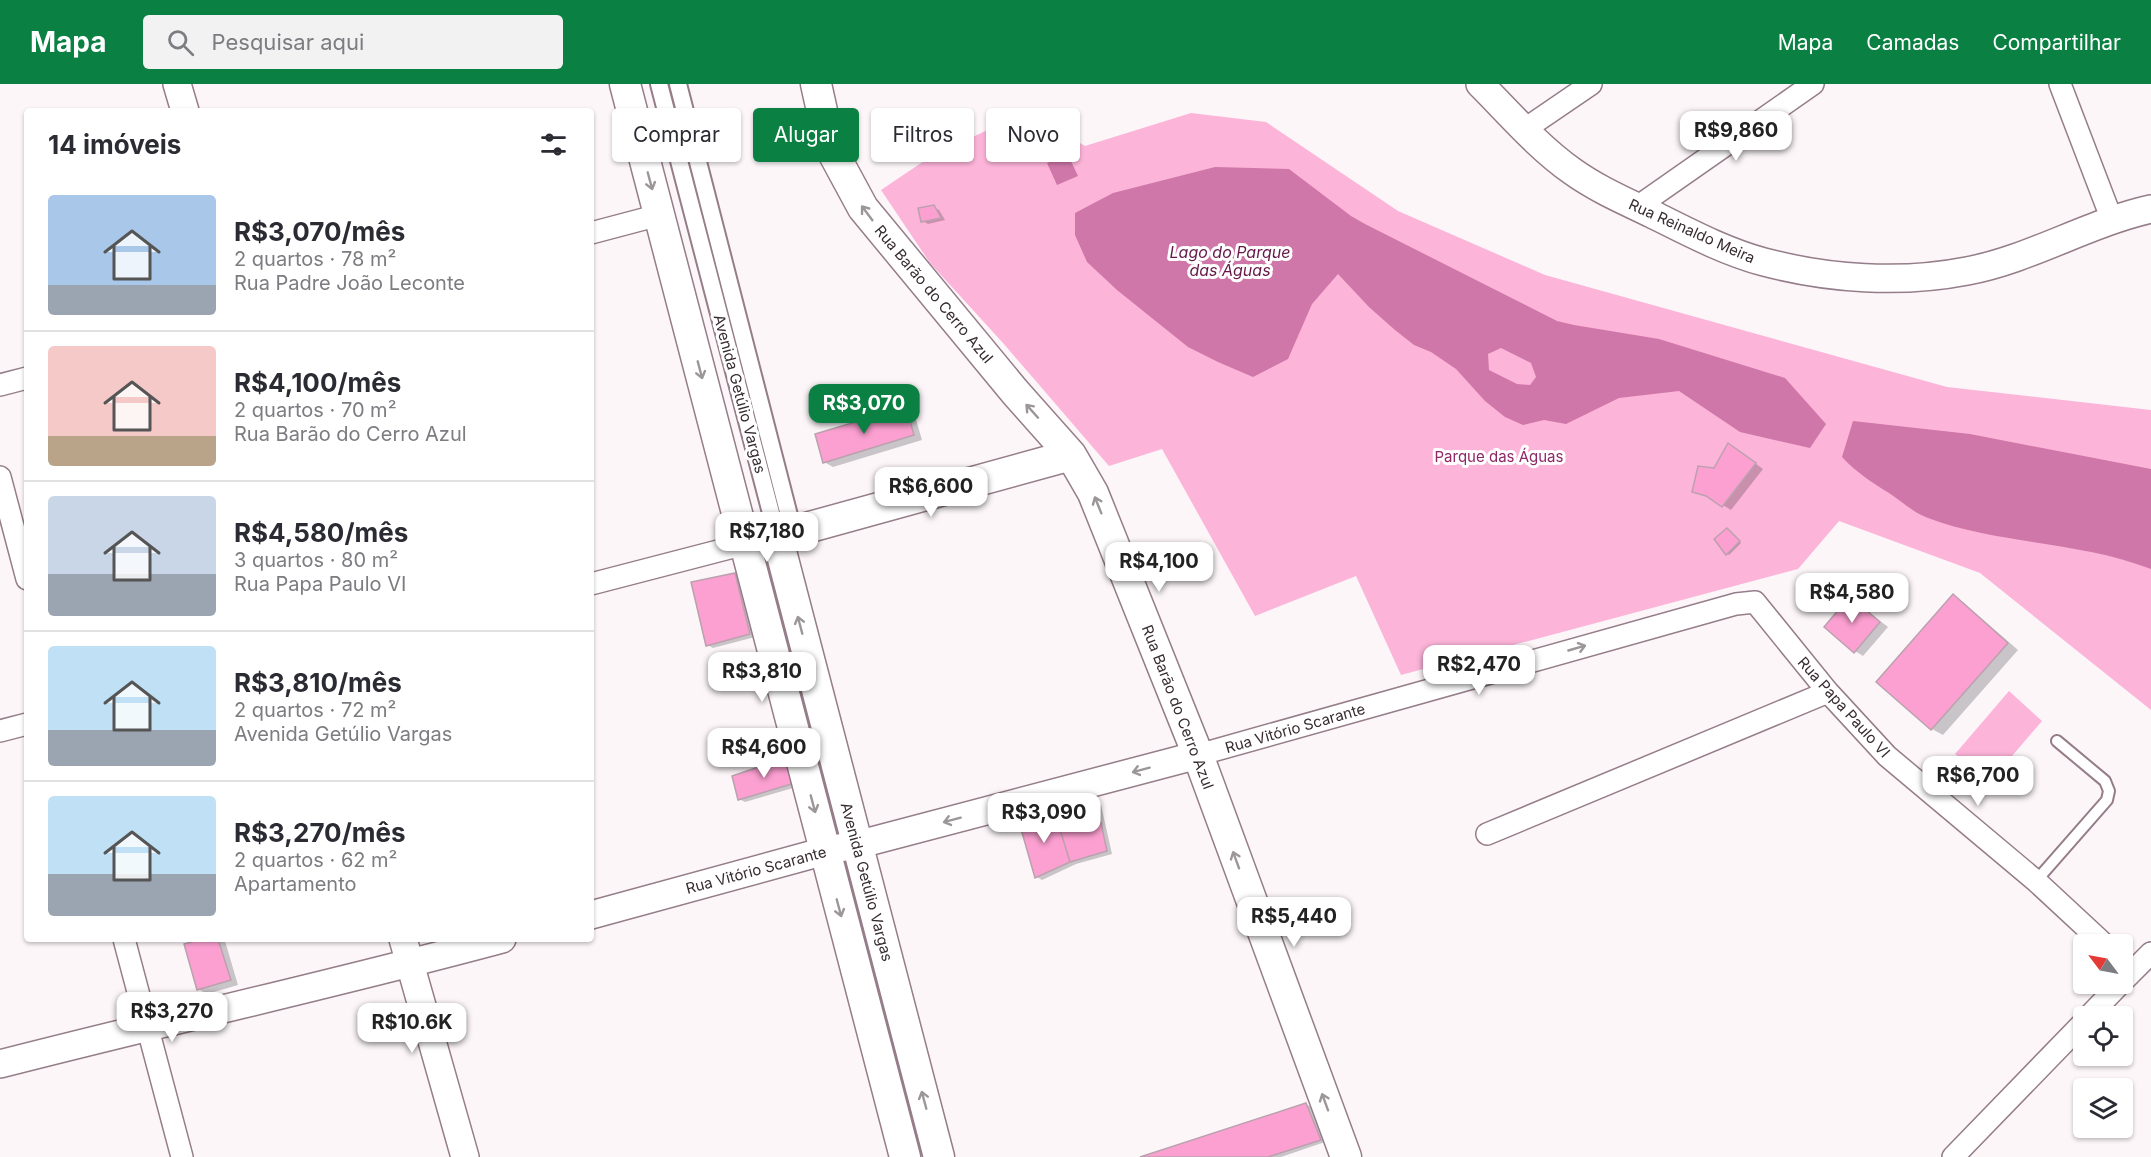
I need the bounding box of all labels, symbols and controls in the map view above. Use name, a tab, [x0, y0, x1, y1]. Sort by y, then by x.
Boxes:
search box	[143, 15, 563, 69]
text: Mapa	[30, 25, 107, 59]
icon: search	[164, 26, 197, 59]
text: Pesquisar aqui	[212, 29, 364, 55]
text: Mapa	[1778, 30, 1833, 55]
text: Camadas	[1866, 30, 1959, 55]
text: Compartilhar	[1992, 30, 2121, 55]
chip: Comprar	[612, 108, 741, 162]
chip: Alugar	[753, 108, 859, 162]
chip: Filtros	[871, 108, 974, 162]
chip: Novo	[986, 108, 1080, 162]
pin: R$9,860	[1681, 111, 1791, 162]
text: R$9,860	[1694, 118, 1778, 142]
icon: filters	[537, 128, 570, 161]
text: 14 imóveis	[48, 129, 181, 160]
one-way arrow	[645, 171, 657, 190]
street label: Rua Reinaldo Meira	[1626, 195, 1758, 267]
one-way arrow	[861, 205, 874, 221]
text: R$3,070/mês	[234, 216, 405, 247]
icon: home	[96, 219, 168, 291]
street label: Rua Barão do Cerro Azul	[871, 221, 997, 367]
water label: Lago do Parque das Águas	[1170, 242, 1290, 280]
text: 2 quartos · 78 m²	[234, 247, 396, 271]
text: Rua Padre João Leconte	[234, 271, 465, 295]
street label: Avenida Getúlio Vargas	[710, 312, 770, 476]
one-way arrow	[694, 360, 706, 379]
text: R$4,100/mês	[234, 367, 401, 398]
icon: home	[96, 370, 168, 442]
pin: R$3,070	[809, 384, 919, 435]
text: R$3,070	[823, 391, 905, 415]
text: 2 quartos · 70 m²	[234, 398, 396, 422]
one-way arrow	[1025, 404, 1039, 419]
text: Rua Barão do Cerro Azul	[234, 422, 467, 446]
park label: Parque das Águas	[1435, 447, 1564, 466]
pin: R$6,600	[876, 467, 986, 518]
text: R$6,600	[889, 474, 973, 498]
one-way arrow	[1092, 497, 1103, 515]
pin: R$7,180	[712, 512, 822, 563]
text: R$4,580/mês	[234, 517, 408, 548]
text: R$7,180	[729, 519, 805, 543]
icon: home	[96, 520, 168, 592]
pin: R$4,100	[1104, 542, 1214, 593]
text: 3 quartos · 80 m²	[234, 548, 398, 572]
text: R$4,100	[1119, 549, 1199, 573]
text: Rua Papa Paulo VI	[234, 572, 406, 596]
pin: R$4,580	[1797, 573, 1907, 624]
text: R$4,580	[1810, 580, 1894, 604]
one-way arrow	[794, 616, 806, 635]
street label: Rua Barão do Cerro Azul	[1138, 622, 1218, 792]
one-way arrow	[1567, 642, 1586, 654]
pin: R$2,470	[1424, 645, 1534, 696]
pin: R$3,810	[707, 652, 817, 703]
text: R$2,470	[1437, 652, 1521, 676]
street label: Rua Papa Paulo VI	[1794, 653, 1894, 761]
text: R$3,810	[722, 659, 802, 683]
text: R$3,810/mês	[234, 667, 402, 698]
icon: home	[96, 670, 168, 742]
text: 2 quartos · 72 m²	[234, 698, 396, 722]
street label: Rua Vitório Scarante	[1223, 699, 1367, 757]
text: Avenida Getúlio Vargas	[234, 722, 452, 746]
pin: R$4,600	[709, 728, 819, 779]
text: R$4,600	[721, 735, 807, 759]
pin: R$6,700	[1923, 756, 2033, 807]
text: R$6,700	[1936, 763, 2020, 787]
one-way arrow	[1132, 765, 1151, 776]
pin: R$3,090	[989, 793, 1099, 844]
one-way arrow	[808, 794, 819, 813]
street label: Avenida Getúlio Vargas	[837, 800, 897, 964]
text: R$3,090	[1002, 800, 1086, 824]
one-way arrow	[943, 815, 962, 826]
text: R$3,270/mês	[234, 817, 406, 848]
icon: home	[96, 820, 168, 892]
street label: Rua Vitório Scarante	[684, 842, 828, 898]
text: 2 quartos · 62 m²	[234, 848, 397, 872]
one-way arrow	[1230, 851, 1241, 870]
text: Apartamento	[234, 872, 357, 896]
pin: R$5,440	[1239, 897, 1349, 948]
one-way arrow	[834, 898, 846, 917]
text: R$5,440	[1251, 904, 1337, 928]
north arrow	[2073, 934, 2133, 994]
map controls	[2073, 934, 2133, 1138]
pin: R$3,270	[117, 992, 227, 1043]
text: R$3,270	[131, 999, 213, 1023]
pin: R$10.6K	[357, 1003, 467, 1054]
button: locate	[2073, 1006, 2133, 1066]
text: R$10.6K	[371, 1010, 453, 1034]
button: layers	[2073, 1078, 2133, 1138]
one-way arrow	[918, 1091, 930, 1110]
one-way arrow	[1319, 1093, 1330, 1112]

